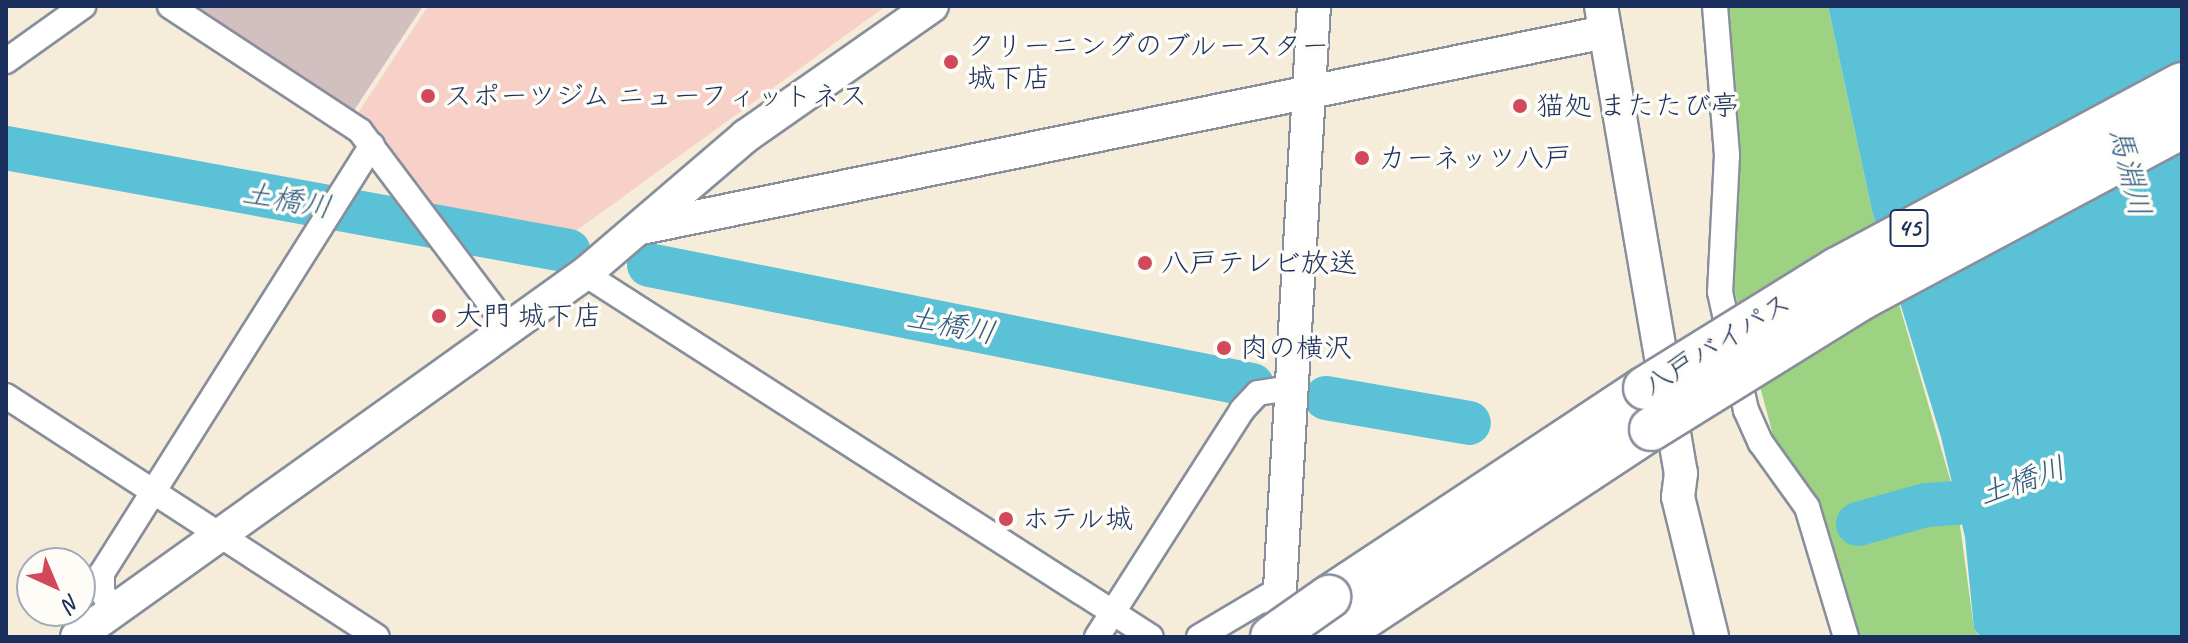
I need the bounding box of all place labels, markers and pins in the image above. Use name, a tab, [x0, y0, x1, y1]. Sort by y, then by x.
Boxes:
place label: クリーニングのブルースター 城下店	[967, 29, 1332, 95]
marker: クリーニングのブルースター 城下店	[942, 53, 960, 71]
place label: スポーツジム ニューフィットネス	[444, 79, 871, 113]
marker: スポーツジム ニューフィットネス	[419, 87, 437, 105]
place label: 猫処 またたび亭	[1536, 89, 1739, 123]
marker: 猫処 またたび亭	[1511, 97, 1529, 115]
place label: カーネッツ八戸	[1378, 141, 1574, 175]
marker: カーネッツ八戸	[1353, 149, 1371, 167]
place label: 八戸テレビ放送	[1161, 246, 1357, 280]
marker: 八戸テレビ放送	[1136, 254, 1154, 272]
place label: 大門 城下店	[455, 299, 602, 333]
marker: 大門 城下店	[430, 307, 448, 325]
place label: 肉の横沢	[1240, 331, 1352, 365]
marker: 肉の横沢	[1215, 339, 1233, 357]
place label: ホテル城	[1022, 502, 1134, 536]
marker: ホテル城	[997, 510, 1015, 528]

